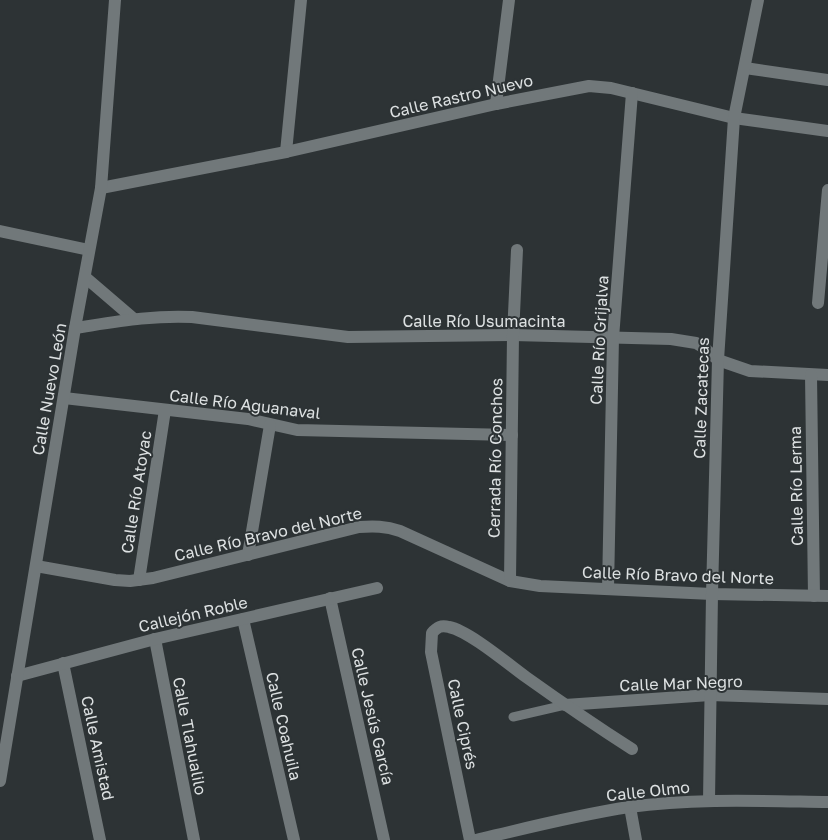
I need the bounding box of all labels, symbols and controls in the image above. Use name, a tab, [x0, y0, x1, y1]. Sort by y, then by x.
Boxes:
street label: Calle Rastro Nuevo	[387, 70, 535, 122]
street label: Calle Río Grijalva	[586, 275, 612, 405]
street label: Calle Río Usumacinta	[402, 311, 566, 331]
street label: Calle Nuevo León	[28, 321, 70, 457]
street label: Calle Zacatecas	[689, 337, 713, 459]
street label: Cerrada Río Conchos	[484, 378, 506, 538]
street label: Calle Río Aguanaval	[168, 385, 322, 423]
street label: Calle Río Lerma	[785, 426, 807, 546]
street label: Calle Río Atoyac	[116, 429, 156, 555]
street label: Calle Río Bravo del Norte	[172, 503, 364, 565]
street label: Calle Río Bravo del Norte	[582, 562, 774, 588]
street label: Callejón Roble	[136, 592, 250, 636]
street label: Calle Jesús García	[347, 645, 399, 787]
street label: Calle Coahuila	[262, 670, 306, 782]
street label: Calle Mar Negro	[619, 671, 743, 695]
street label: Calle Tlahualilo	[169, 675, 211, 797]
street label: Calle Ciprés	[444, 677, 482, 771]
street label: Calle Amistad	[77, 694, 119, 802]
street label: Calle Olmo	[605, 777, 691, 805]

